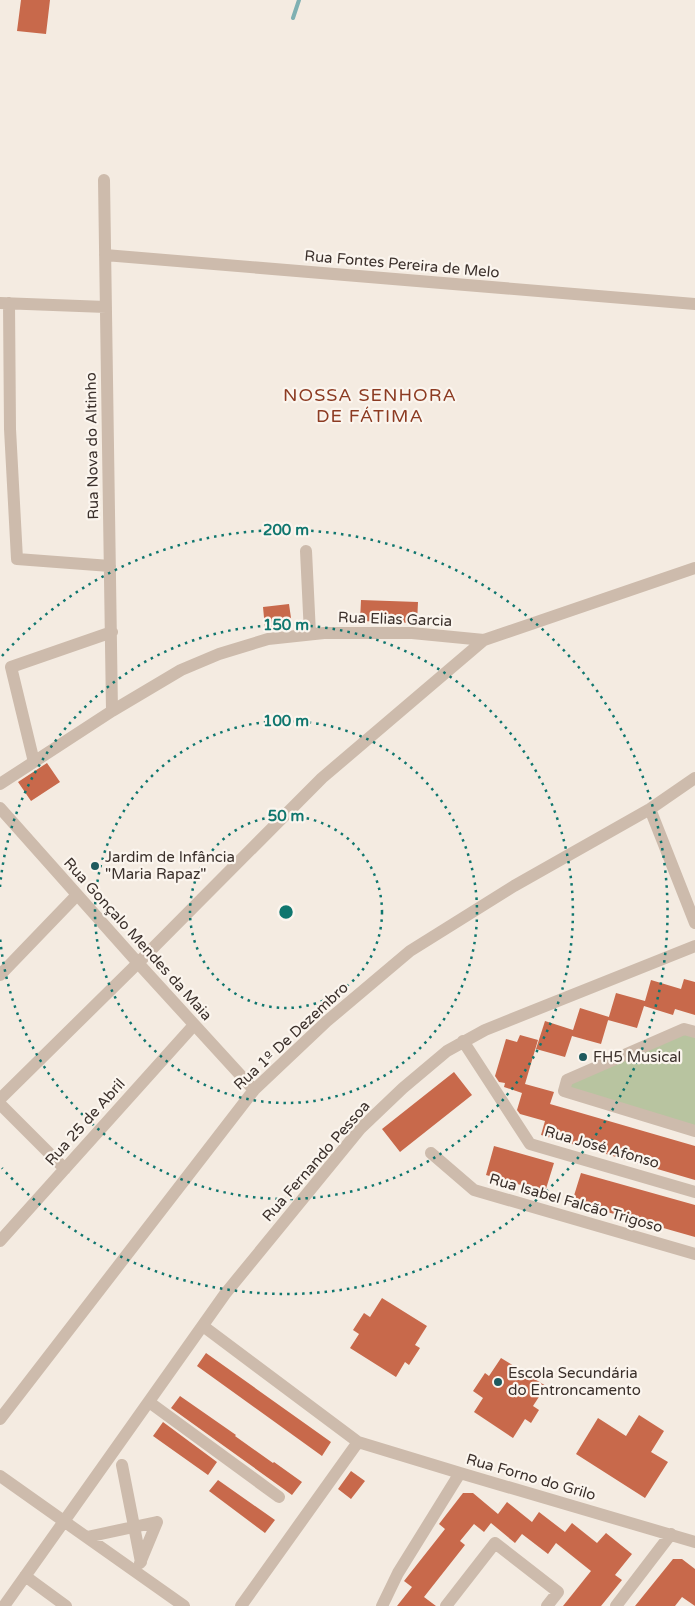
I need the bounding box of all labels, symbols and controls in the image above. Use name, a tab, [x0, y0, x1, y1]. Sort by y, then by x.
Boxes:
street label: Rua Fontes Pereira de Melo	[304, 247, 500, 281]
street label: Rua Nova do Altinho	[82, 372, 102, 520]
district label: NOSSA SENHORA DE FÁTIMA	[283, 384, 457, 427]
text: 200 m	[263, 521, 309, 539]
street label: Rua Elias Garcia	[338, 608, 452, 630]
text: 150 m	[263, 616, 309, 634]
text: 100 m	[263, 712, 309, 730]
text: 50 m	[268, 807, 304, 825]
place label: Jardim de Infância "Maria Rapaz"	[105, 848, 235, 883]
street label: Rua Gonçalo Mendes da Maia	[60, 854, 216, 1024]
marker: Jardim de Infância "Maria Rapaz"	[89, 860, 101, 872]
centre of rings	[277, 903, 295, 921]
street label: Rua 1º De Dezembro	[230, 978, 352, 1094]
place label: FH5 Musical	[593, 1048, 681, 1066]
marker: FH5 Musical	[577, 1051, 589, 1063]
street label: Rua 25 de Abril	[41, 1075, 129, 1169]
street label: Rua Fernando Pessoa	[259, 1097, 373, 1225]
street label: Rua José Afonso	[543, 1122, 661, 1172]
street label: Rua Isabel Falcão Trigoso	[487, 1170, 665, 1236]
place label: Escola Secundária do Entroncamento	[508, 1364, 641, 1399]
marker: Escola Secundária do Entroncamento	[492, 1376, 504, 1388]
street label: Rua Forno do Grilo	[464, 1450, 598, 1504]

